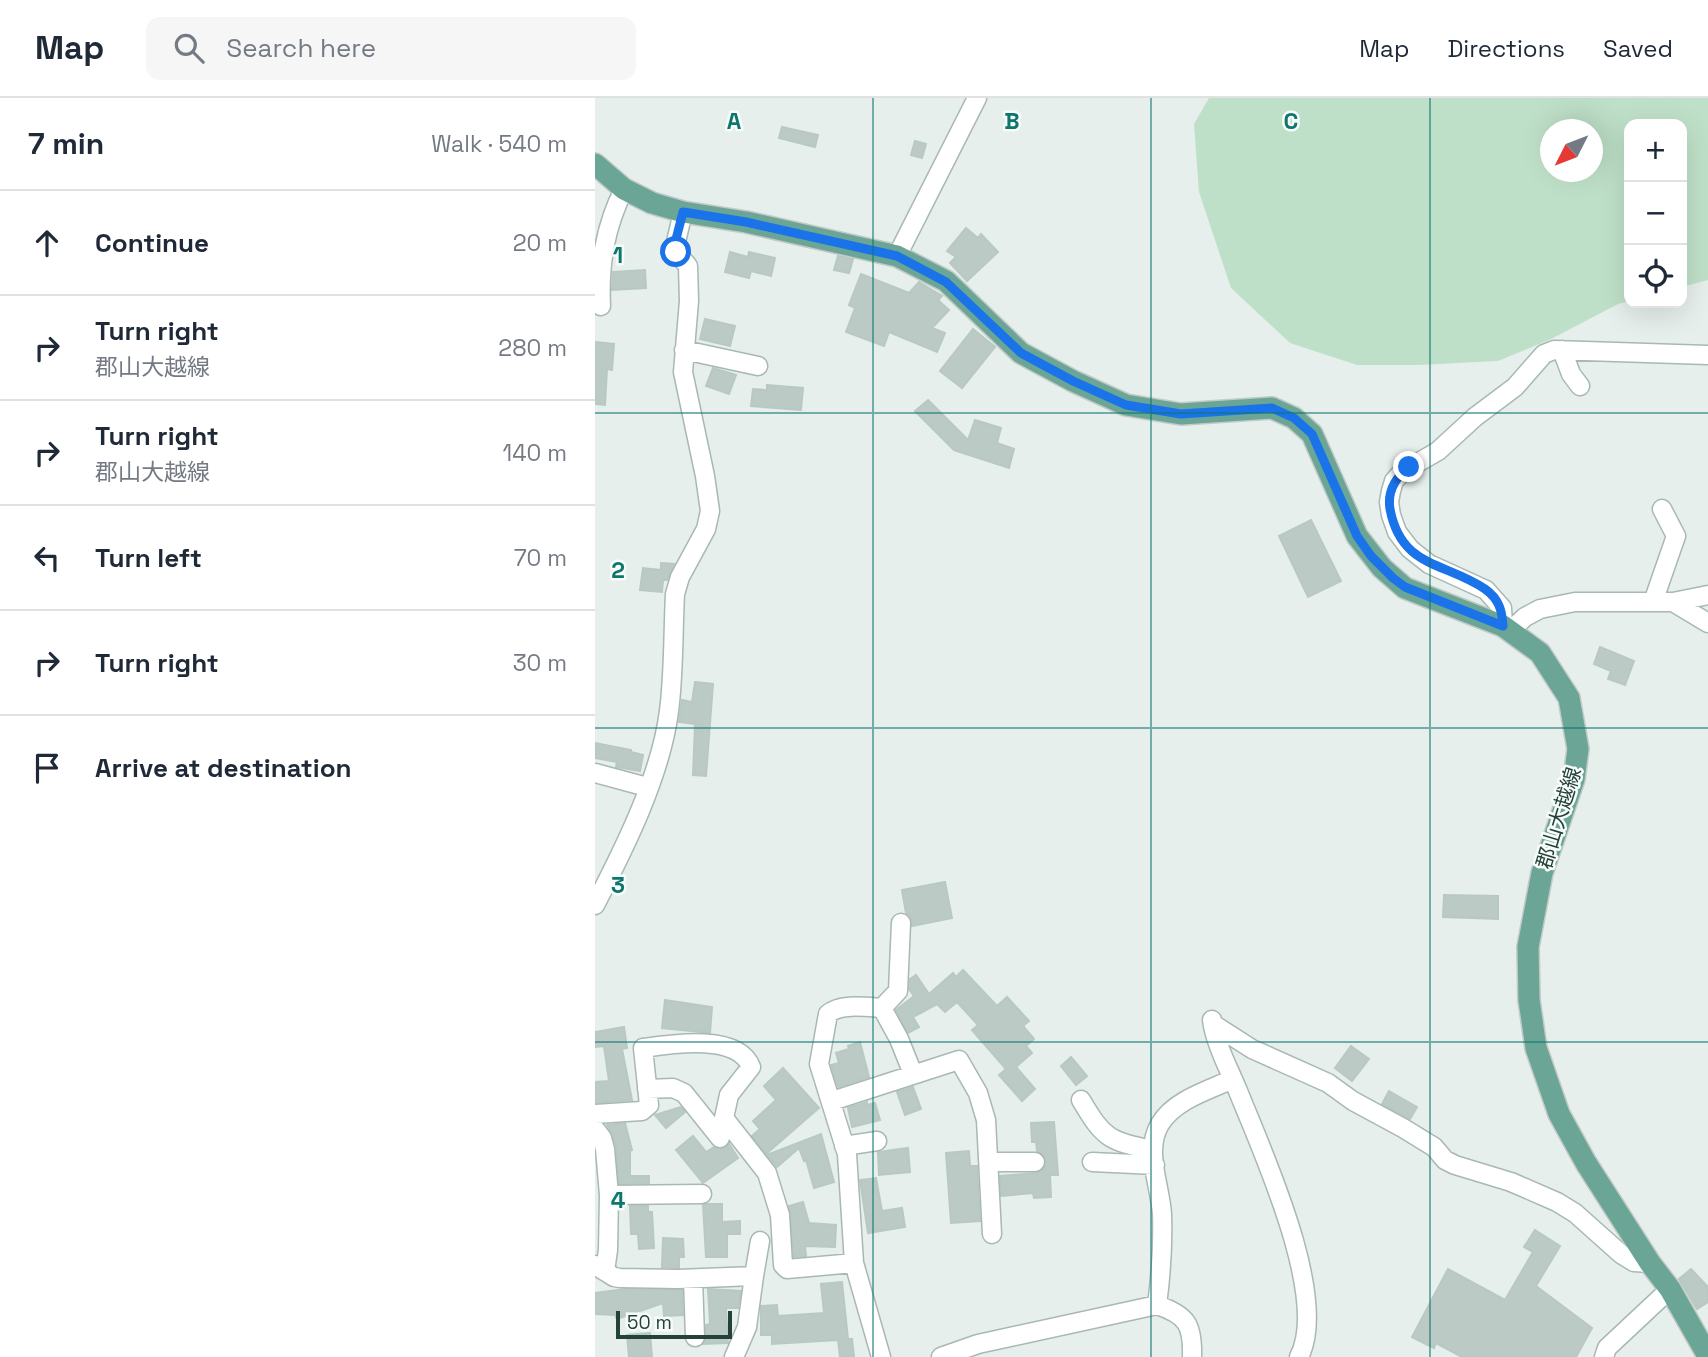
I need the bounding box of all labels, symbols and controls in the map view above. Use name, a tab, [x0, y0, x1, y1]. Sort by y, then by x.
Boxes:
search box	[146, 17, 636, 80]
text: Map	[35, 27, 104, 69]
icon: search	[170, 29, 208, 67]
text: Search here	[226, 31, 376, 65]
text: Map	[1359, 33, 1409, 64]
text: Directions	[1447, 33, 1565, 64]
text: Saved	[1603, 33, 1673, 64]
text: A	[727, 106, 742, 136]
text: B	[1004, 106, 1020, 136]
text: C	[1284, 106, 1298, 136]
north arrow	[1540, 119, 1603, 182]
map controls	[1624, 119, 1687, 308]
button: +	[1624, 119, 1687, 182]
text: 7 min	[28, 124, 104, 163]
text: Walk · 540 m	[431, 129, 567, 159]
button: −	[1624, 182, 1687, 245]
icon: ahead	[28, 224, 66, 262]
text: Continue	[95, 226, 209, 260]
text: 20 m	[513, 228, 567, 258]
route start	[660, 236, 691, 267]
text: 1	[613, 240, 623, 270]
button: locate	[1624, 245, 1687, 308]
text: Turn right	[95, 314, 219, 348]
icon: right	[28, 329, 66, 367]
text: 280 m	[498, 333, 567, 363]
text: 郡山大越線	[95, 352, 210, 382]
text: Turn right	[95, 419, 219, 453]
icon: right	[28, 434, 66, 472]
text: 140 m	[503, 438, 567, 468]
route end	[1393, 451, 1424, 482]
text: 郡山大越線	[95, 457, 210, 487]
icon: left	[28, 539, 66, 577]
text: Turn left	[95, 541, 202, 575]
text: 70 m	[514, 543, 567, 573]
text: 2	[611, 555, 625, 585]
icon: right	[28, 644, 66, 682]
text: Turn right	[95, 646, 219, 680]
text: 30 m	[513, 648, 567, 678]
icon: arrive	[28, 749, 66, 787]
text: Arrive at destination	[95, 751, 352, 785]
street label: 郡山大越線	[1530, 764, 1587, 872]
text: 3	[611, 870, 625, 900]
text: 4	[611, 1185, 626, 1215]
scale bar	[616, 1308, 731, 1340]
text: 50 m	[627, 1310, 672, 1335]

